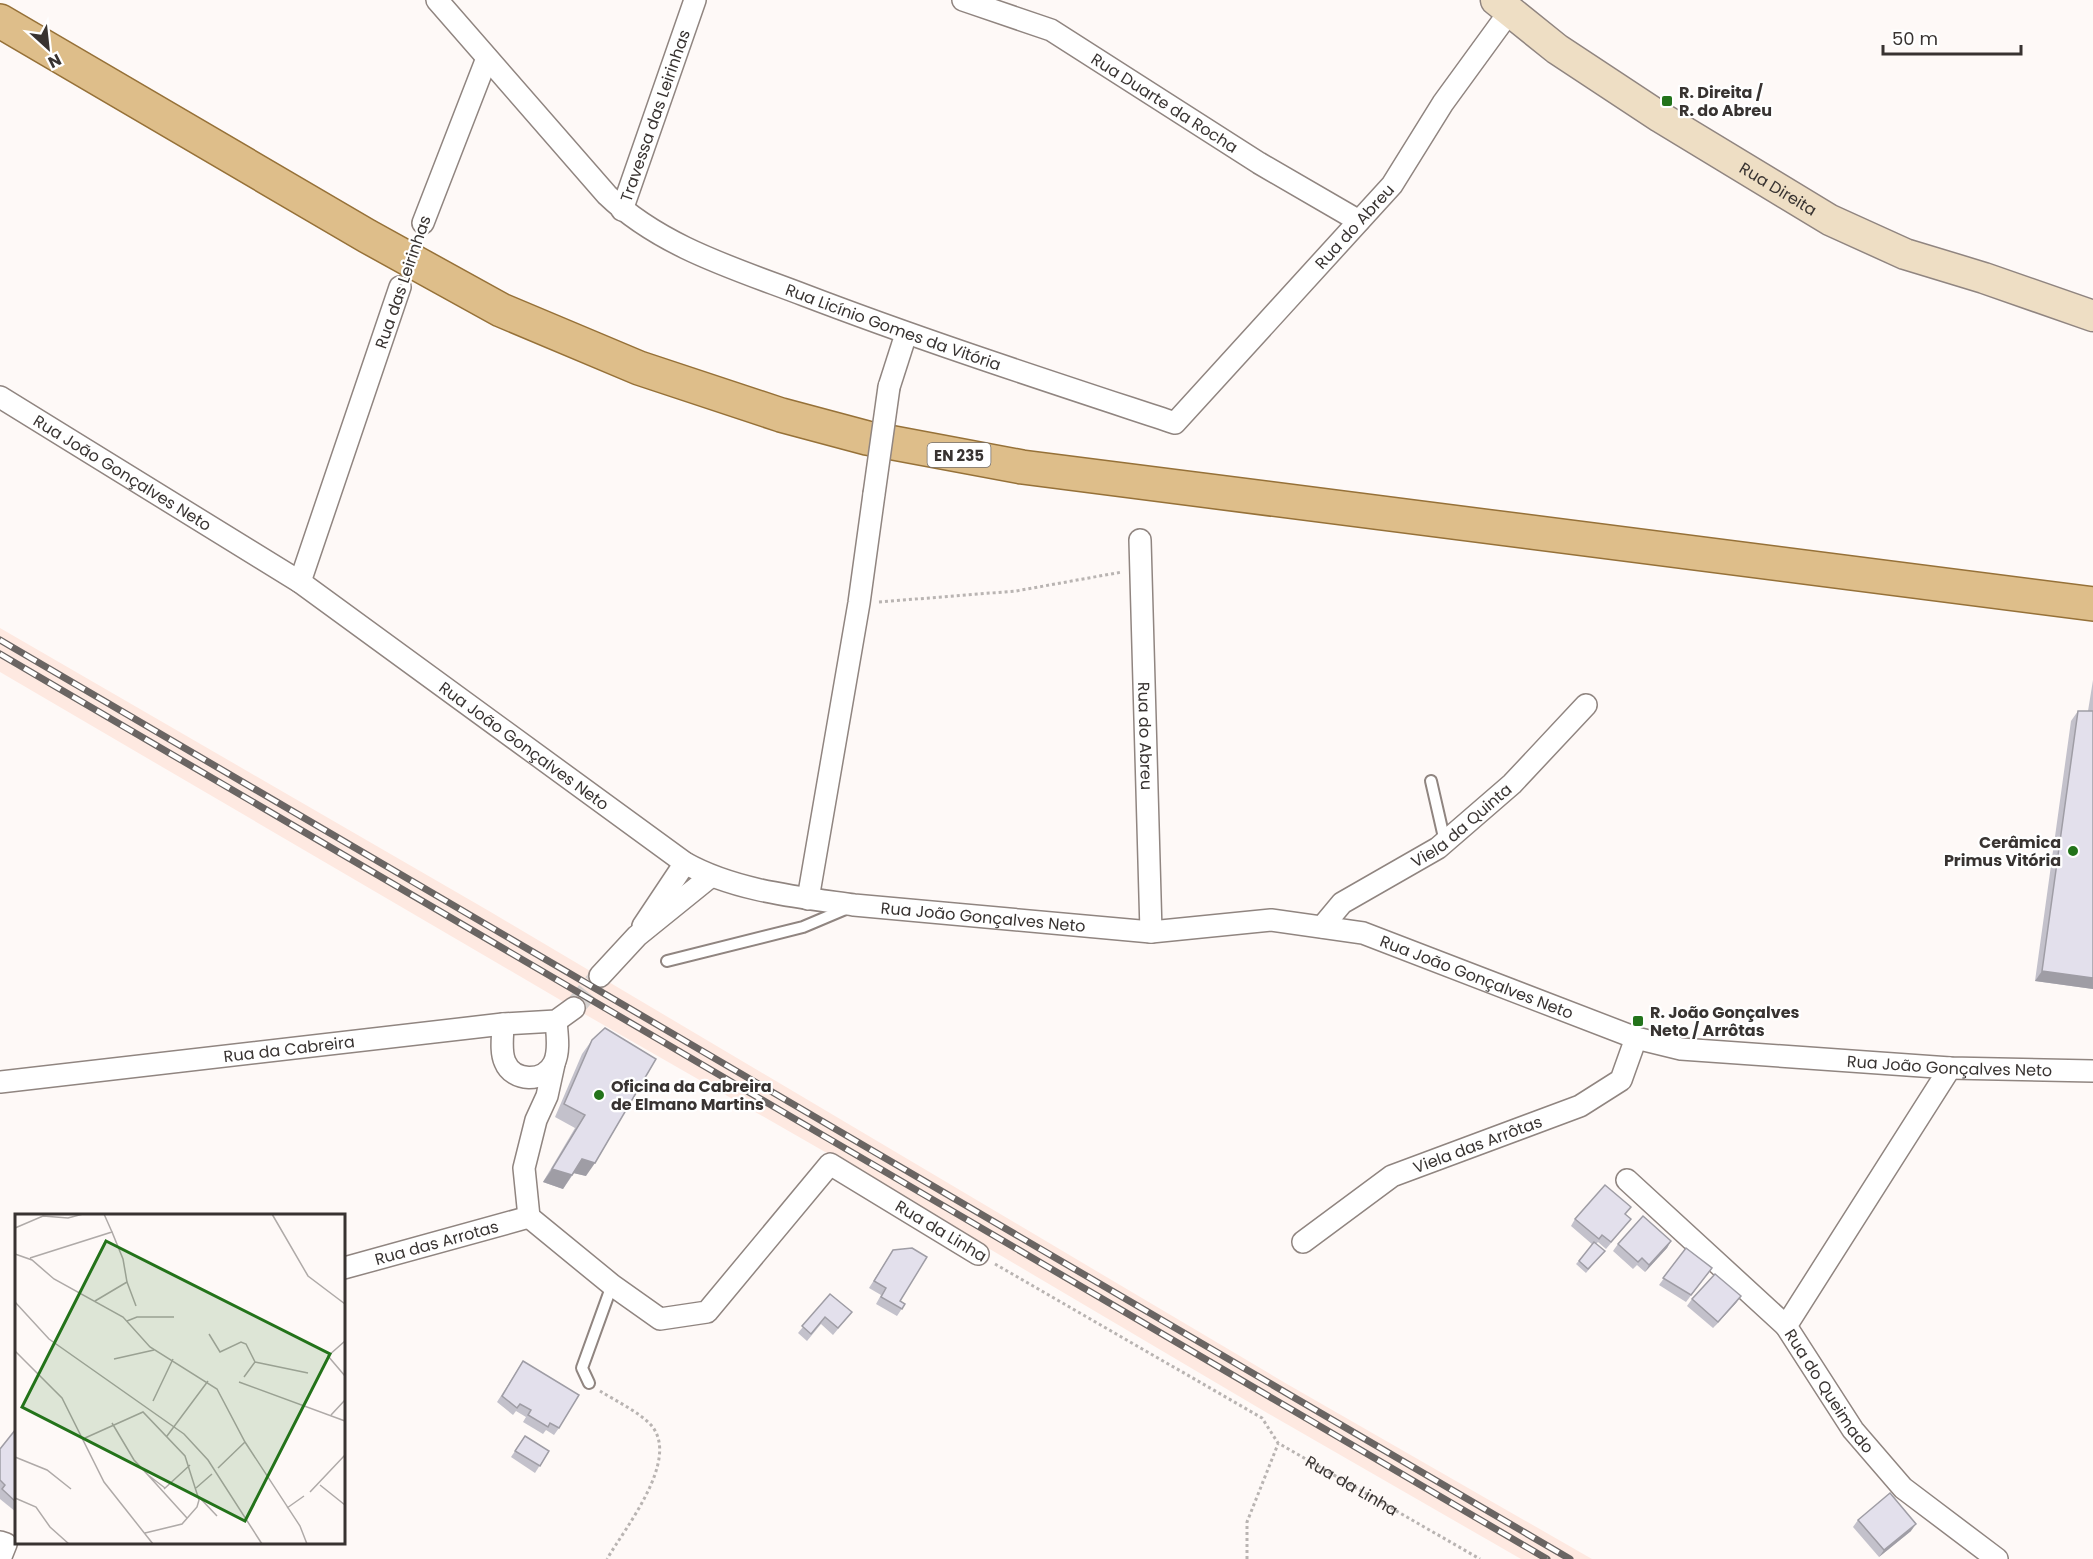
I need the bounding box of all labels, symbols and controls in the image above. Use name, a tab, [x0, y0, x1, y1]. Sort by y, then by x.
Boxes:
north arrow	[18, 18, 78, 78]
scale bar	[1883, 18, 2021, 56]
street label: Travessa das Leirinhas	[614, 26, 695, 205]
text: 50 m	[1892, 26, 1938, 51]
street label: Rua Duarte da Rocha	[1087, 47, 1243, 158]
text: N	[44, 48, 65, 74]
place label: R. Direita / R. do Abreu	[1679, 81, 1772, 122]
marker: R. Direita / R. do Abreu	[1660, 94, 1674, 108]
street label: Rua Direita	[1735, 156, 1821, 221]
street label: Rua do Abreu	[1309, 179, 1399, 274]
street label: Rua das Leirinhas	[369, 212, 437, 352]
street label: Rua Licínio Gomes da Vitória	[782, 278, 1004, 376]
street label: Rua João Gonçalves Neto	[29, 409, 216, 536]
road number: EN 235	[928, 443, 990, 467]
street label: Rua João Gonçalves Neto	[434, 676, 614, 815]
street label: Rua do Abreu	[1132, 682, 1159, 790]
street label: Viela da Quinta	[1407, 778, 1516, 873]
place label: Cerâmica Primus Vitória	[1944, 831, 2061, 872]
marker: Cerâmica Primus Vitória	[2066, 844, 2080, 858]
street label: Rua João Gonçalves Neto	[880, 896, 1087, 937]
street label: Rua João Gonçalves Neto	[1377, 929, 1577, 1024]
place label: R. João Gonçalves Neto / Arrôtas	[1650, 1001, 1800, 1042]
marker: R. João Gonçalves Neto / Arrôtas	[1631, 1014, 1645, 1028]
street label: Rua da Cabreira	[222, 1030, 356, 1068]
street label: Rua João Gonçalves Neto	[1846, 1049, 2052, 1082]
place label: Oficina da Cabreira de Elmano Martins	[611, 1075, 772, 1116]
marker: Oficina da Cabreira de Elmano Martins	[592, 1088, 606, 1102]
street label: Viela das Arrôtas	[1410, 1110, 1545, 1179]
street label: Rua da Linha	[891, 1195, 991, 1267]
inset map	[15, 1214, 345, 1544]
street label: Rua das Arrotas	[372, 1214, 501, 1271]
street label: Rua do Queimado	[1779, 1324, 1880, 1458]
street label: Rua da Linha	[1301, 1450, 1402, 1521]

